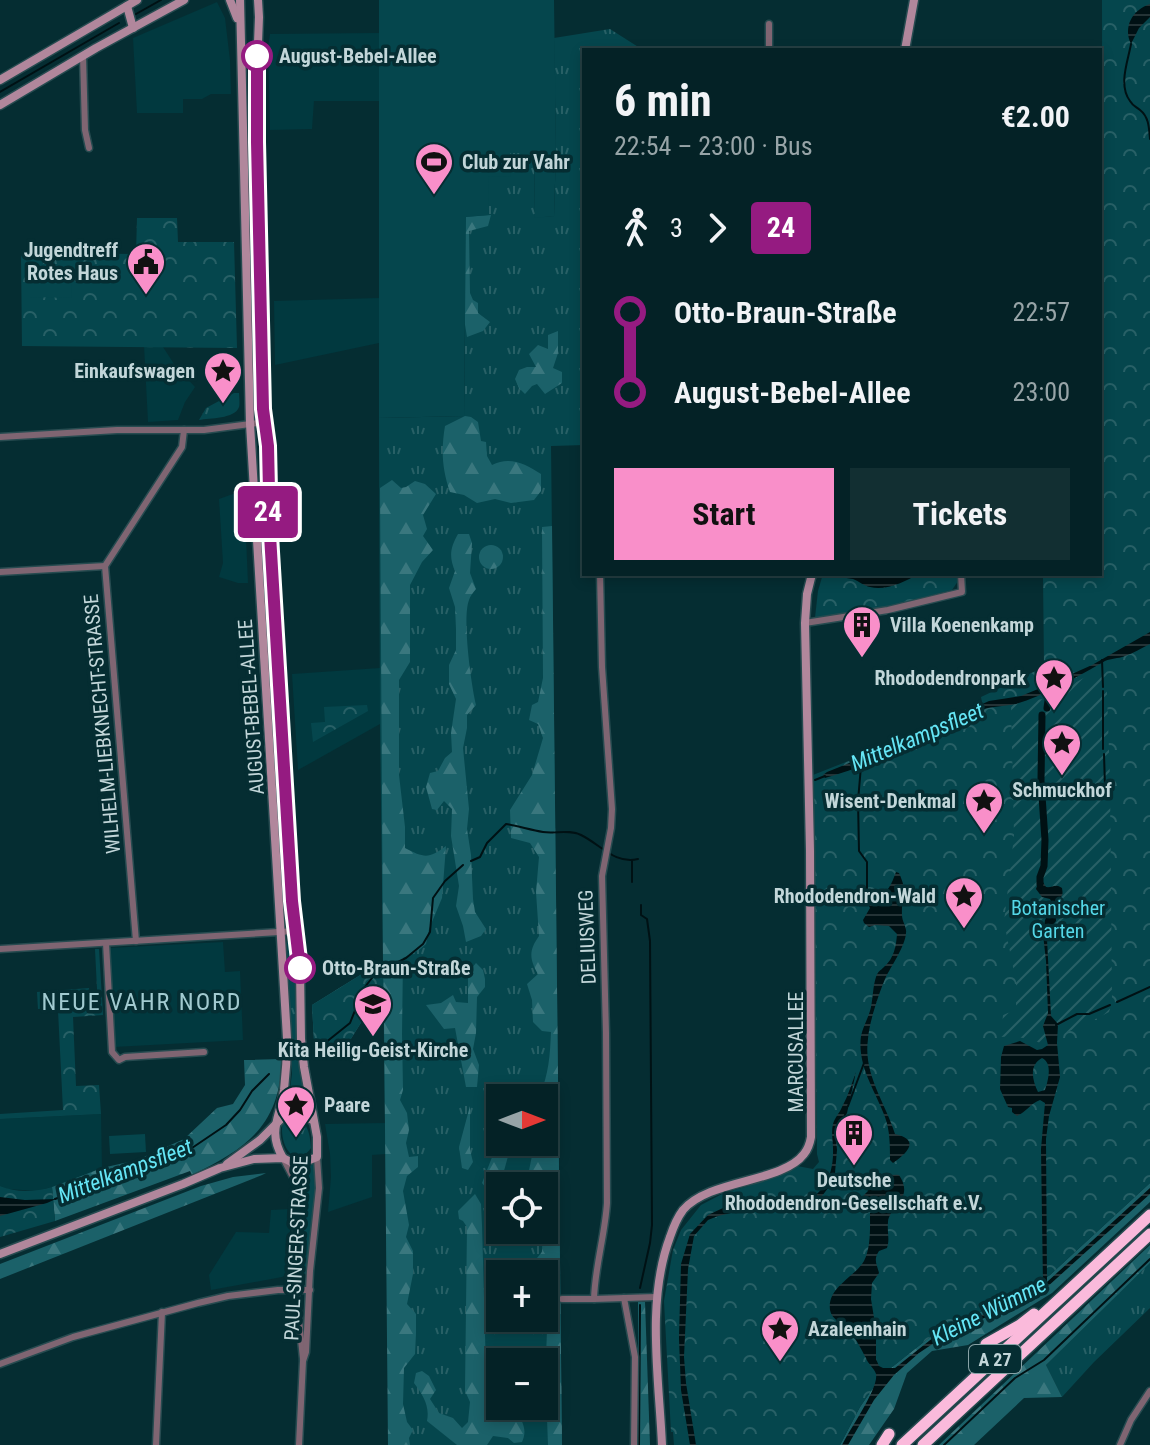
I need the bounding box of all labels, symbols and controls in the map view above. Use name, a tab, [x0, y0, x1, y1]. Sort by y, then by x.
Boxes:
marker: August-Bebel-Allee	[242, 41, 272, 71]
place label: August-Bebel-Allee	[279, 44, 437, 68]
text: 6 min	[614, 75, 712, 127]
text: €2.00	[1001, 99, 1070, 134]
text: 22:54 – 23:00 · Bus	[614, 131, 813, 161]
sports icon: Club zur Vahr	[413, 141, 455, 196]
place label: Club zur Vahr	[462, 150, 570, 174]
icon: walk	[614, 206, 658, 250]
icon: forward	[695, 206, 739, 250]
text: 24	[767, 211, 795, 244]
text: 3	[670, 213, 683, 243]
place label: Jugendtreff Rotes Haus	[24, 238, 118, 285]
public building icon: Jugendtreff Rotes Haus	[125, 241, 167, 296]
text: Otto-Braun-Straße	[674, 295, 897, 330]
text: 22:57	[1013, 297, 1070, 327]
place icon: Einkaufswagen	[202, 350, 244, 405]
place label: Einkaufswagen	[74, 359, 195, 383]
text: August-Bebel-Allee	[674, 375, 911, 410]
text: 23:00	[1013, 377, 1070, 407]
button: Start	[614, 468, 834, 560]
button: Tickets	[850, 468, 1070, 560]
line badge: 24	[232, 486, 304, 538]
text: 24	[254, 495, 282, 528]
street label: WILHELM-LIEBKNECHT-STRASSE	[79, 593, 125, 855]
building icon: Villa Koenenkamp	[841, 604, 883, 659]
place label: Villa Koenenkamp	[890, 613, 1034, 637]
street label: AUGUST-BEBEL-ALLEE	[233, 618, 269, 796]
place icon: Rhododendronpark	[1033, 657, 1075, 712]
place label: Rhododendronpark	[874, 666, 1026, 690]
water label: Mittelkampsfleet	[847, 698, 988, 776]
place icon: Schmuckhof	[1041, 722, 1083, 777]
place label: Schmuckhof	[1012, 778, 1112, 802]
place icon: Wisent-Denkmal	[963, 780, 1005, 835]
place label: Wisent-Denkmal	[825, 789, 956, 813]
place icon: Rhododendron-Wald	[943, 875, 985, 930]
place label: Rhododendron-Wald	[774, 884, 936, 908]
street label: DELIUSWEG	[573, 889, 601, 985]
park label: Botanischer Garten	[1011, 896, 1105, 943]
marker: Otto-Braun-Straße	[285, 953, 315, 983]
place label: Otto-Braun-Straße	[322, 956, 470, 980]
school or university icon: Kita Heilig-Geist-Kirche	[352, 983, 394, 1038]
district label: NEUE VAHR NORD	[42, 988, 243, 1016]
street label: MARCUSALLEE	[784, 992, 808, 1112]
place label: Kita Heilig-Geist-Kirche	[278, 1038, 468, 1062]
place icon: Paare	[275, 1084, 317, 1139]
north arrow	[486, 1084, 558, 1156]
map controls	[486, 1084, 558, 1420]
place label: Paare	[324, 1093, 370, 1117]
building icon: Deutsche Rhododendron-Gesellschaft e.V.	[833, 1112, 875, 1167]
water label: Mittelkampsfleet	[54, 1134, 196, 1208]
street label: PAUL-SINGER-STRASSE	[279, 1155, 313, 1341]
place label: Deutsche Rhododendron-Gesellschaft e.V.	[725, 1168, 983, 1215]
button: locate	[486, 1172, 558, 1244]
button: +	[486, 1260, 558, 1332]
water label: Kleine Wümme	[928, 1271, 1050, 1351]
place icon: Azaleenhain	[759, 1308, 801, 1363]
place label: Azaleenhain	[808, 1317, 907, 1341]
road number: A 27	[969, 1345, 1021, 1373]
button: −	[486, 1348, 558, 1420]

